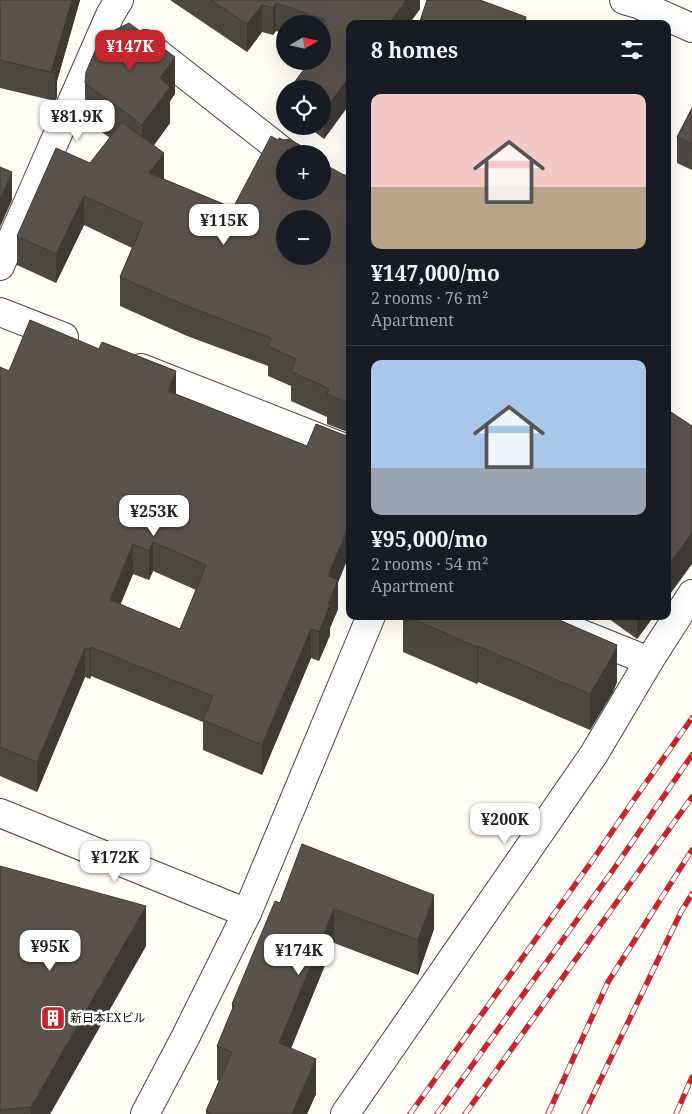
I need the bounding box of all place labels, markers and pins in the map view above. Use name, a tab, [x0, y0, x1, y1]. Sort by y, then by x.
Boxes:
pin: ¥147K	[95, 30, 165, 72]
pin: ¥81.9K	[36, 100, 118, 142]
pin: ¥115K	[189, 204, 259, 246]
pin: ¥253K	[119, 494, 189, 537]
pin: ¥200K	[470, 802, 540, 845]
pin: ¥172K	[80, 840, 150, 883]
pin: ¥95K	[20, 930, 80, 972]
pin: ¥174K	[264, 934, 334, 976]
building icon: 新日本EXビル	[40, 1005, 66, 1031]
place label: 新日本EXビル	[70, 1009, 145, 1026]

